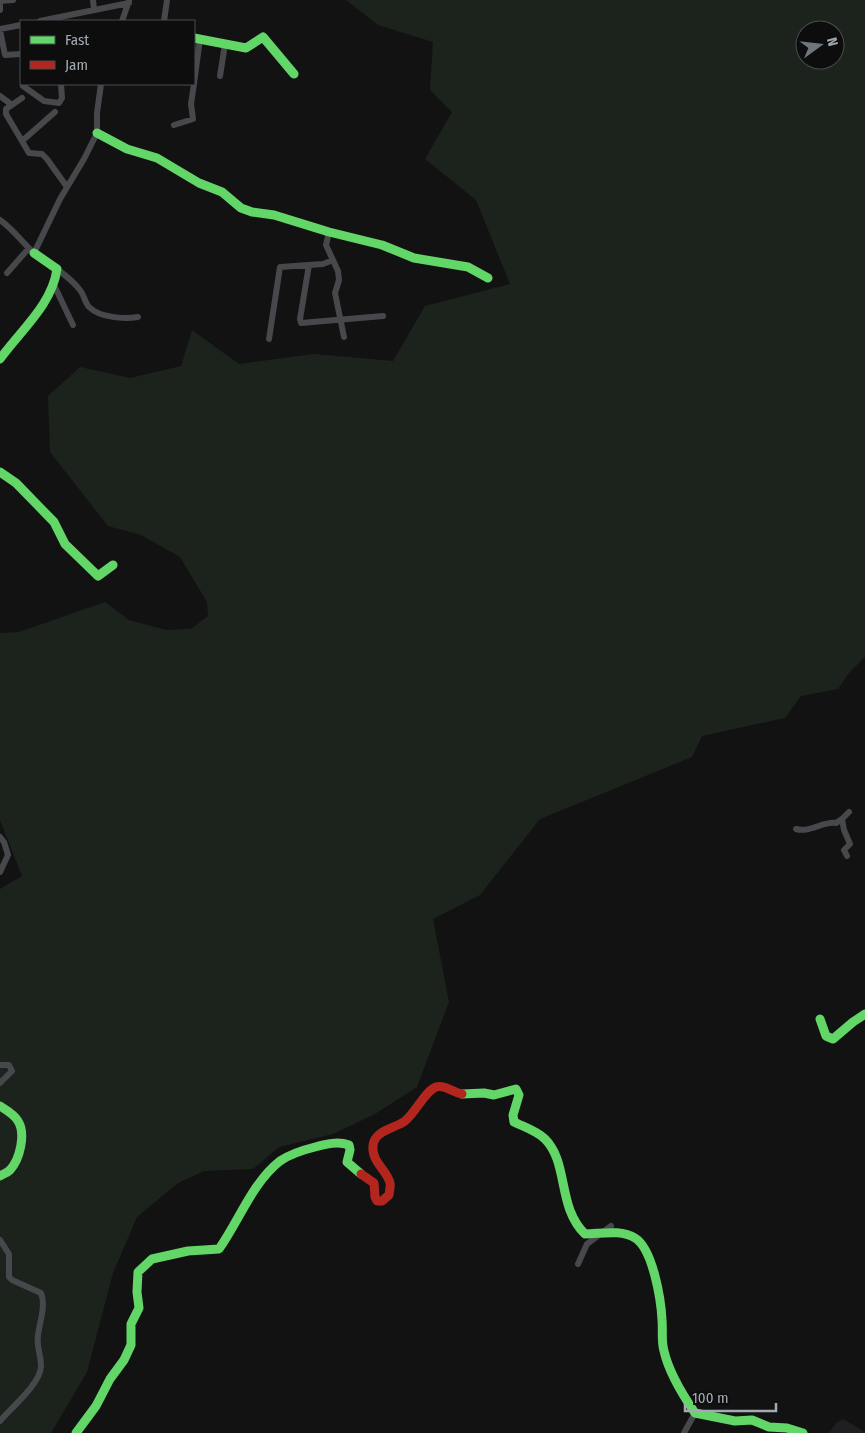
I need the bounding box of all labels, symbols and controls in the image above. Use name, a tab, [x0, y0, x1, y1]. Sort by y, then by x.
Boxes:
legend	[20, 20, 195, 85]
north arrow	[795, 20, 845, 70]
text: Fast	[65, 31, 89, 49]
text: N	[823, 36, 841, 48]
text: Jam	[65, 56, 88, 74]
scale bar	[685, 1380, 776, 1412]
text: 100 m	[692, 1389, 729, 1407]

